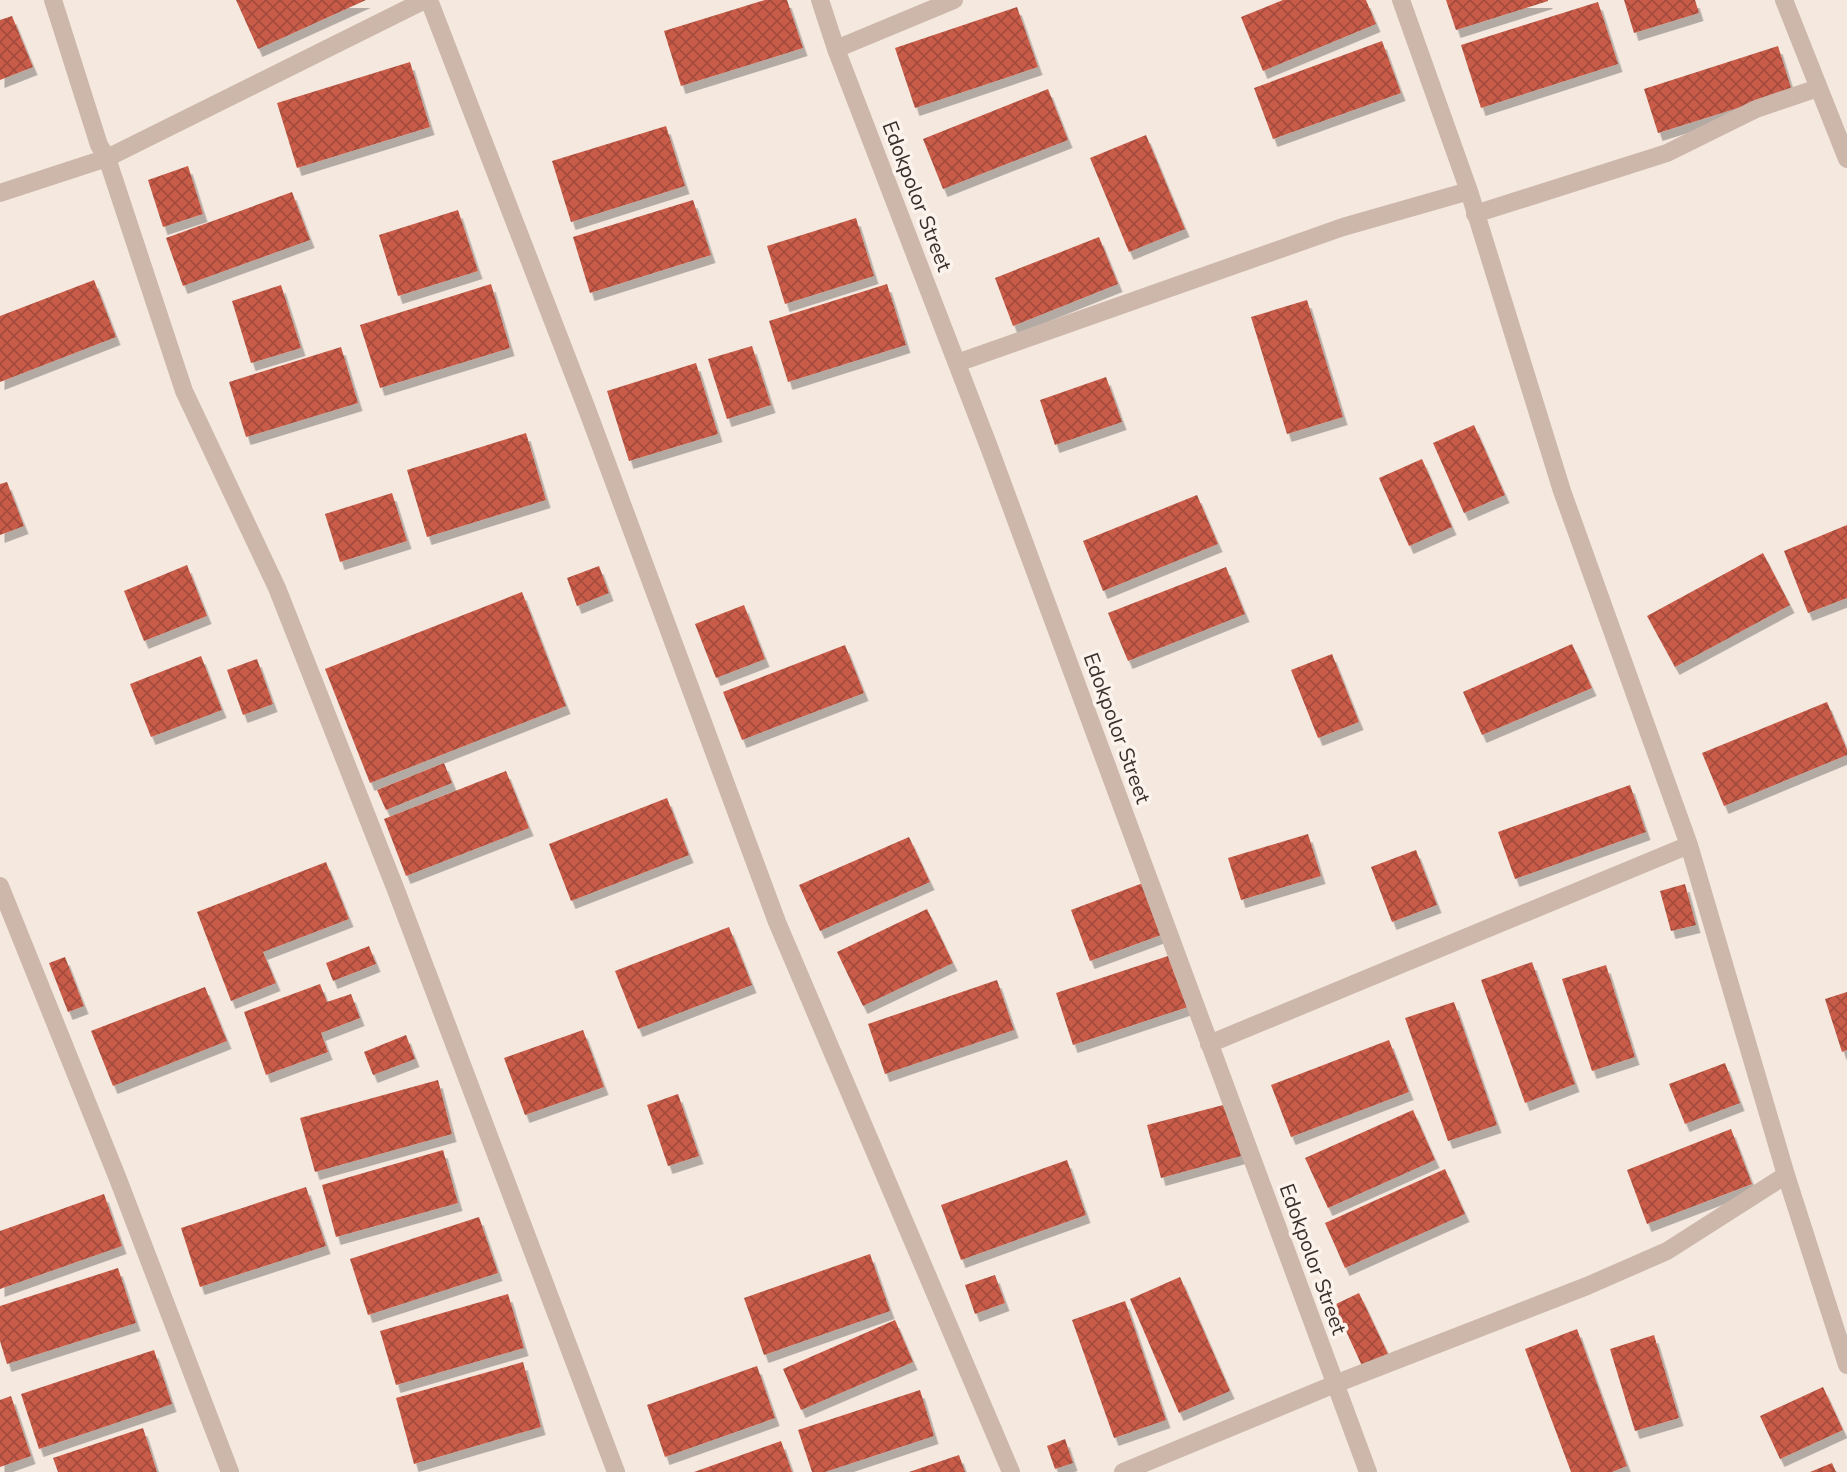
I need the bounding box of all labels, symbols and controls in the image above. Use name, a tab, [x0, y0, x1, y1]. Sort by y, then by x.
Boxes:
street label: Edokpolor Street	[876, 117, 959, 276]
street label: Edokpolor Street	[1077, 649, 1157, 808]
street label: Edokpolor Street	[1273, 1180, 1353, 1339]

